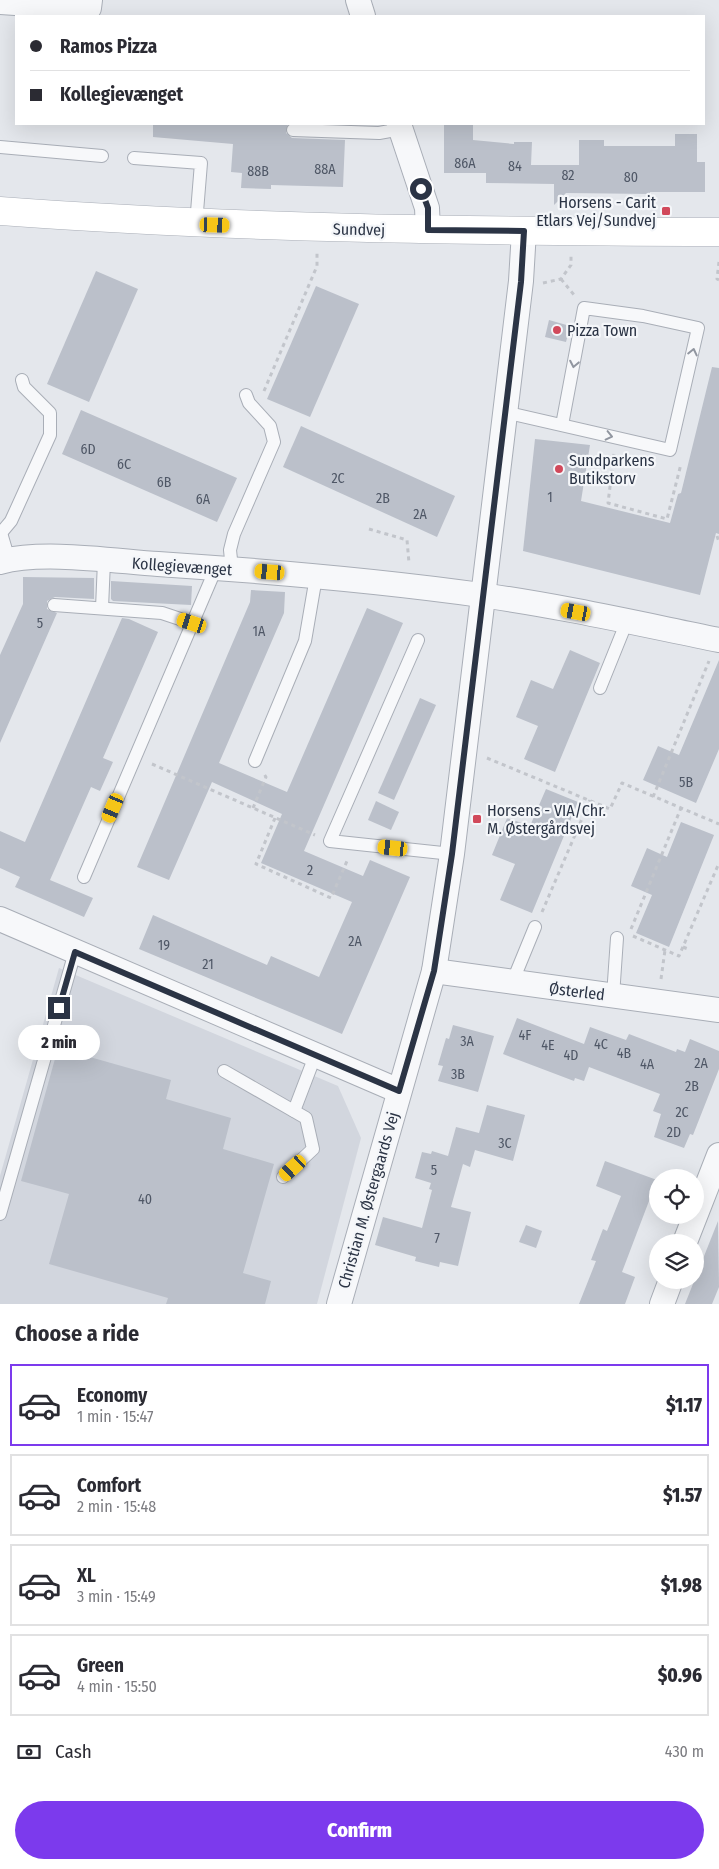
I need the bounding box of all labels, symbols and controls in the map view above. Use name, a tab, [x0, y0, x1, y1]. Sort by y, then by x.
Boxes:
text: Ramos Pizza	[60, 35, 157, 58]
text: Kollegievænget	[60, 83, 183, 106]
house number: 86A	[454, 155, 476, 172]
house number: 84	[508, 158, 522, 175]
house number: 88A	[314, 161, 336, 178]
house number: 88B	[247, 163, 269, 180]
house number: 82	[561, 167, 575, 184]
house number: 80	[624, 169, 638, 186]
route start	[410, 178, 432, 200]
place label: Horsens - Carit Etlars Vej/Sundvej	[536, 193, 657, 230]
marker: Horsens - Carit Etlars Vej/Sundvej	[660, 205, 672, 217]
car	[199, 217, 230, 233]
street label: Sundvej	[333, 220, 385, 239]
place label: Pizza Town	[567, 321, 637, 340]
marker: Pizza Town	[551, 324, 563, 336]
one-way arrow	[687, 348, 698, 357]
one-way arrow	[569, 359, 579, 368]
one-way arrow	[605, 430, 614, 441]
house number: 6D	[80, 441, 96, 458]
place label: Sundparkens Butikstorv	[569, 451, 655, 488]
house number: 6C	[117, 456, 131, 473]
marker: Sundparkens Butikstorv	[553, 463, 565, 475]
house number: 2C	[331, 470, 345, 487]
house number: 6B	[157, 474, 172, 491]
house number: 1	[547, 489, 553, 506]
house number: 2B	[376, 490, 390, 507]
house number: 6A	[196, 491, 211, 508]
house number: 2A	[413, 506, 427, 523]
street label: Kollegievænget	[131, 554, 233, 580]
car	[254, 563, 285, 581]
car	[559, 602, 592, 622]
car	[175, 611, 208, 635]
house number: 5	[37, 615, 43, 632]
house number: 1A	[253, 623, 266, 640]
house number: 5B	[679, 774, 693, 791]
car	[100, 791, 125, 825]
place label: Horsens - VIA/Chr. M. Østergårdsvej	[487, 801, 606, 838]
marker: Horsens - VIA/Chr. M. Østergårdsvej	[471, 813, 483, 825]
car	[377, 839, 408, 857]
house number: 2	[307, 862, 313, 879]
house number: 2A	[348, 933, 362, 950]
house number: 19	[158, 937, 170, 954]
house number: 21	[202, 956, 214, 973]
street label: Østerled	[548, 979, 606, 1004]
route end	[48, 997, 70, 1019]
callout: 2 min	[18, 1026, 100, 1060]
house number: 4F	[519, 1027, 531, 1044]
text: 2 min	[41, 1033, 77, 1052]
house number: 3A	[460, 1033, 474, 1050]
house number: 4C	[594, 1036, 608, 1053]
house number: 4E	[541, 1037, 555, 1054]
house number: 4B	[617, 1045, 632, 1062]
house number: 4D	[564, 1047, 578, 1064]
house number: 2A	[694, 1055, 708, 1072]
house number: 4A	[640, 1056, 655, 1073]
house number: 3B	[451, 1066, 465, 1083]
house number: 2B	[685, 1078, 699, 1095]
house number: 2C	[675, 1104, 689, 1121]
street label: Christian M. Østergaards Vej	[334, 1110, 403, 1291]
house number: 2D	[667, 1124, 681, 1141]
house number: 3C	[498, 1135, 512, 1152]
car	[276, 1152, 309, 1184]
house number: 5	[431, 1162, 437, 1179]
map controls	[649, 1169, 704, 1289]
button: locate	[649, 1169, 704, 1224]
house number: 40	[138, 1191, 152, 1208]
house number: 7	[434, 1230, 440, 1247]
button: layers	[649, 1234, 704, 1289]
text: Choose a ride	[15, 1320, 139, 1347]
icon: car	[17, 1383, 62, 1428]
text: Economy	[77, 1384, 147, 1407]
text: $1.17	[666, 1394, 702, 1417]
text: 1 min · 15:47	[77, 1407, 154, 1426]
icon: car	[17, 1473, 62, 1518]
text: Comfort	[77, 1474, 141, 1497]
text: $1.57	[663, 1484, 702, 1507]
text: 2 min · 15:48	[77, 1497, 156, 1516]
icon: car	[17, 1563, 62, 1608]
text: XL	[77, 1564, 96, 1587]
text: $1.98	[661, 1574, 702, 1597]
text: 3 min · 15:49	[77, 1587, 156, 1606]
icon: car	[17, 1653, 62, 1698]
text: Green	[77, 1654, 124, 1677]
text: $0.96	[658, 1664, 702, 1687]
text: 4 min · 15:50	[77, 1677, 157, 1696]
icon: cash	[15, 1738, 43, 1766]
text: Cash	[55, 1740, 92, 1763]
text: 430 m	[665, 1742, 704, 1761]
button: Confirm	[15, 1801, 704, 1859]

